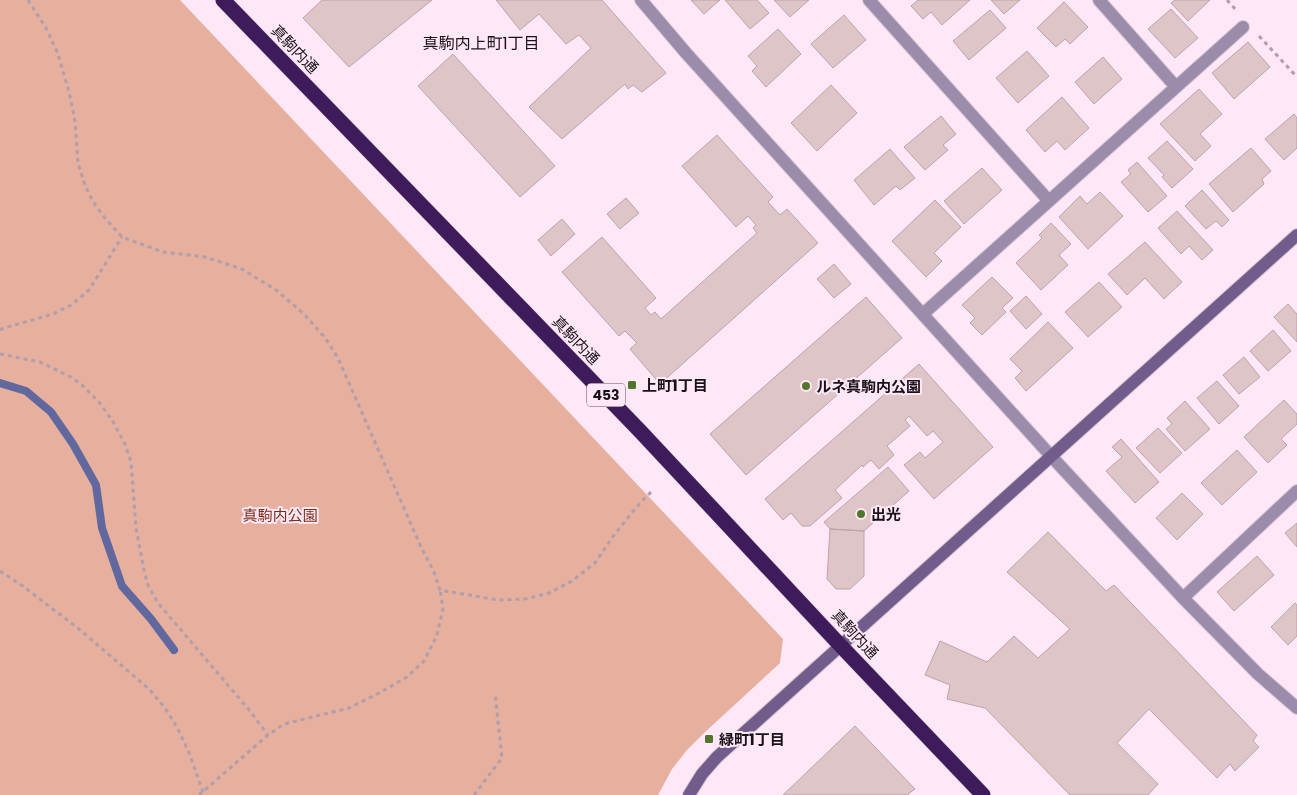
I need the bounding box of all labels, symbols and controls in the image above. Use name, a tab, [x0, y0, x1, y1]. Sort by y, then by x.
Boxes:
street label: 真駒内通	[267, 20, 323, 78]
district label: 真駒内上町1丁目	[422, 32, 540, 55]
street label: 真駒内通	[548, 311, 604, 369]
place label: 上町1丁目	[642, 375, 708, 396]
place label: ルネ真駒内公園	[816, 376, 921, 397]
marker: 上町1丁目	[626, 379, 638, 391]
marker: ルネ真駒内公園	[800, 380, 812, 392]
road number: 453	[587, 384, 625, 406]
place label: 出光	[871, 504, 901, 525]
park label: 真駒内公園	[242, 505, 318, 526]
marker: 出光	[855, 508, 867, 520]
street label: 真駒内通	[827, 605, 883, 663]
place label: 緑町1丁目	[719, 729, 785, 750]
marker: 緑町1丁目	[703, 733, 715, 745]

